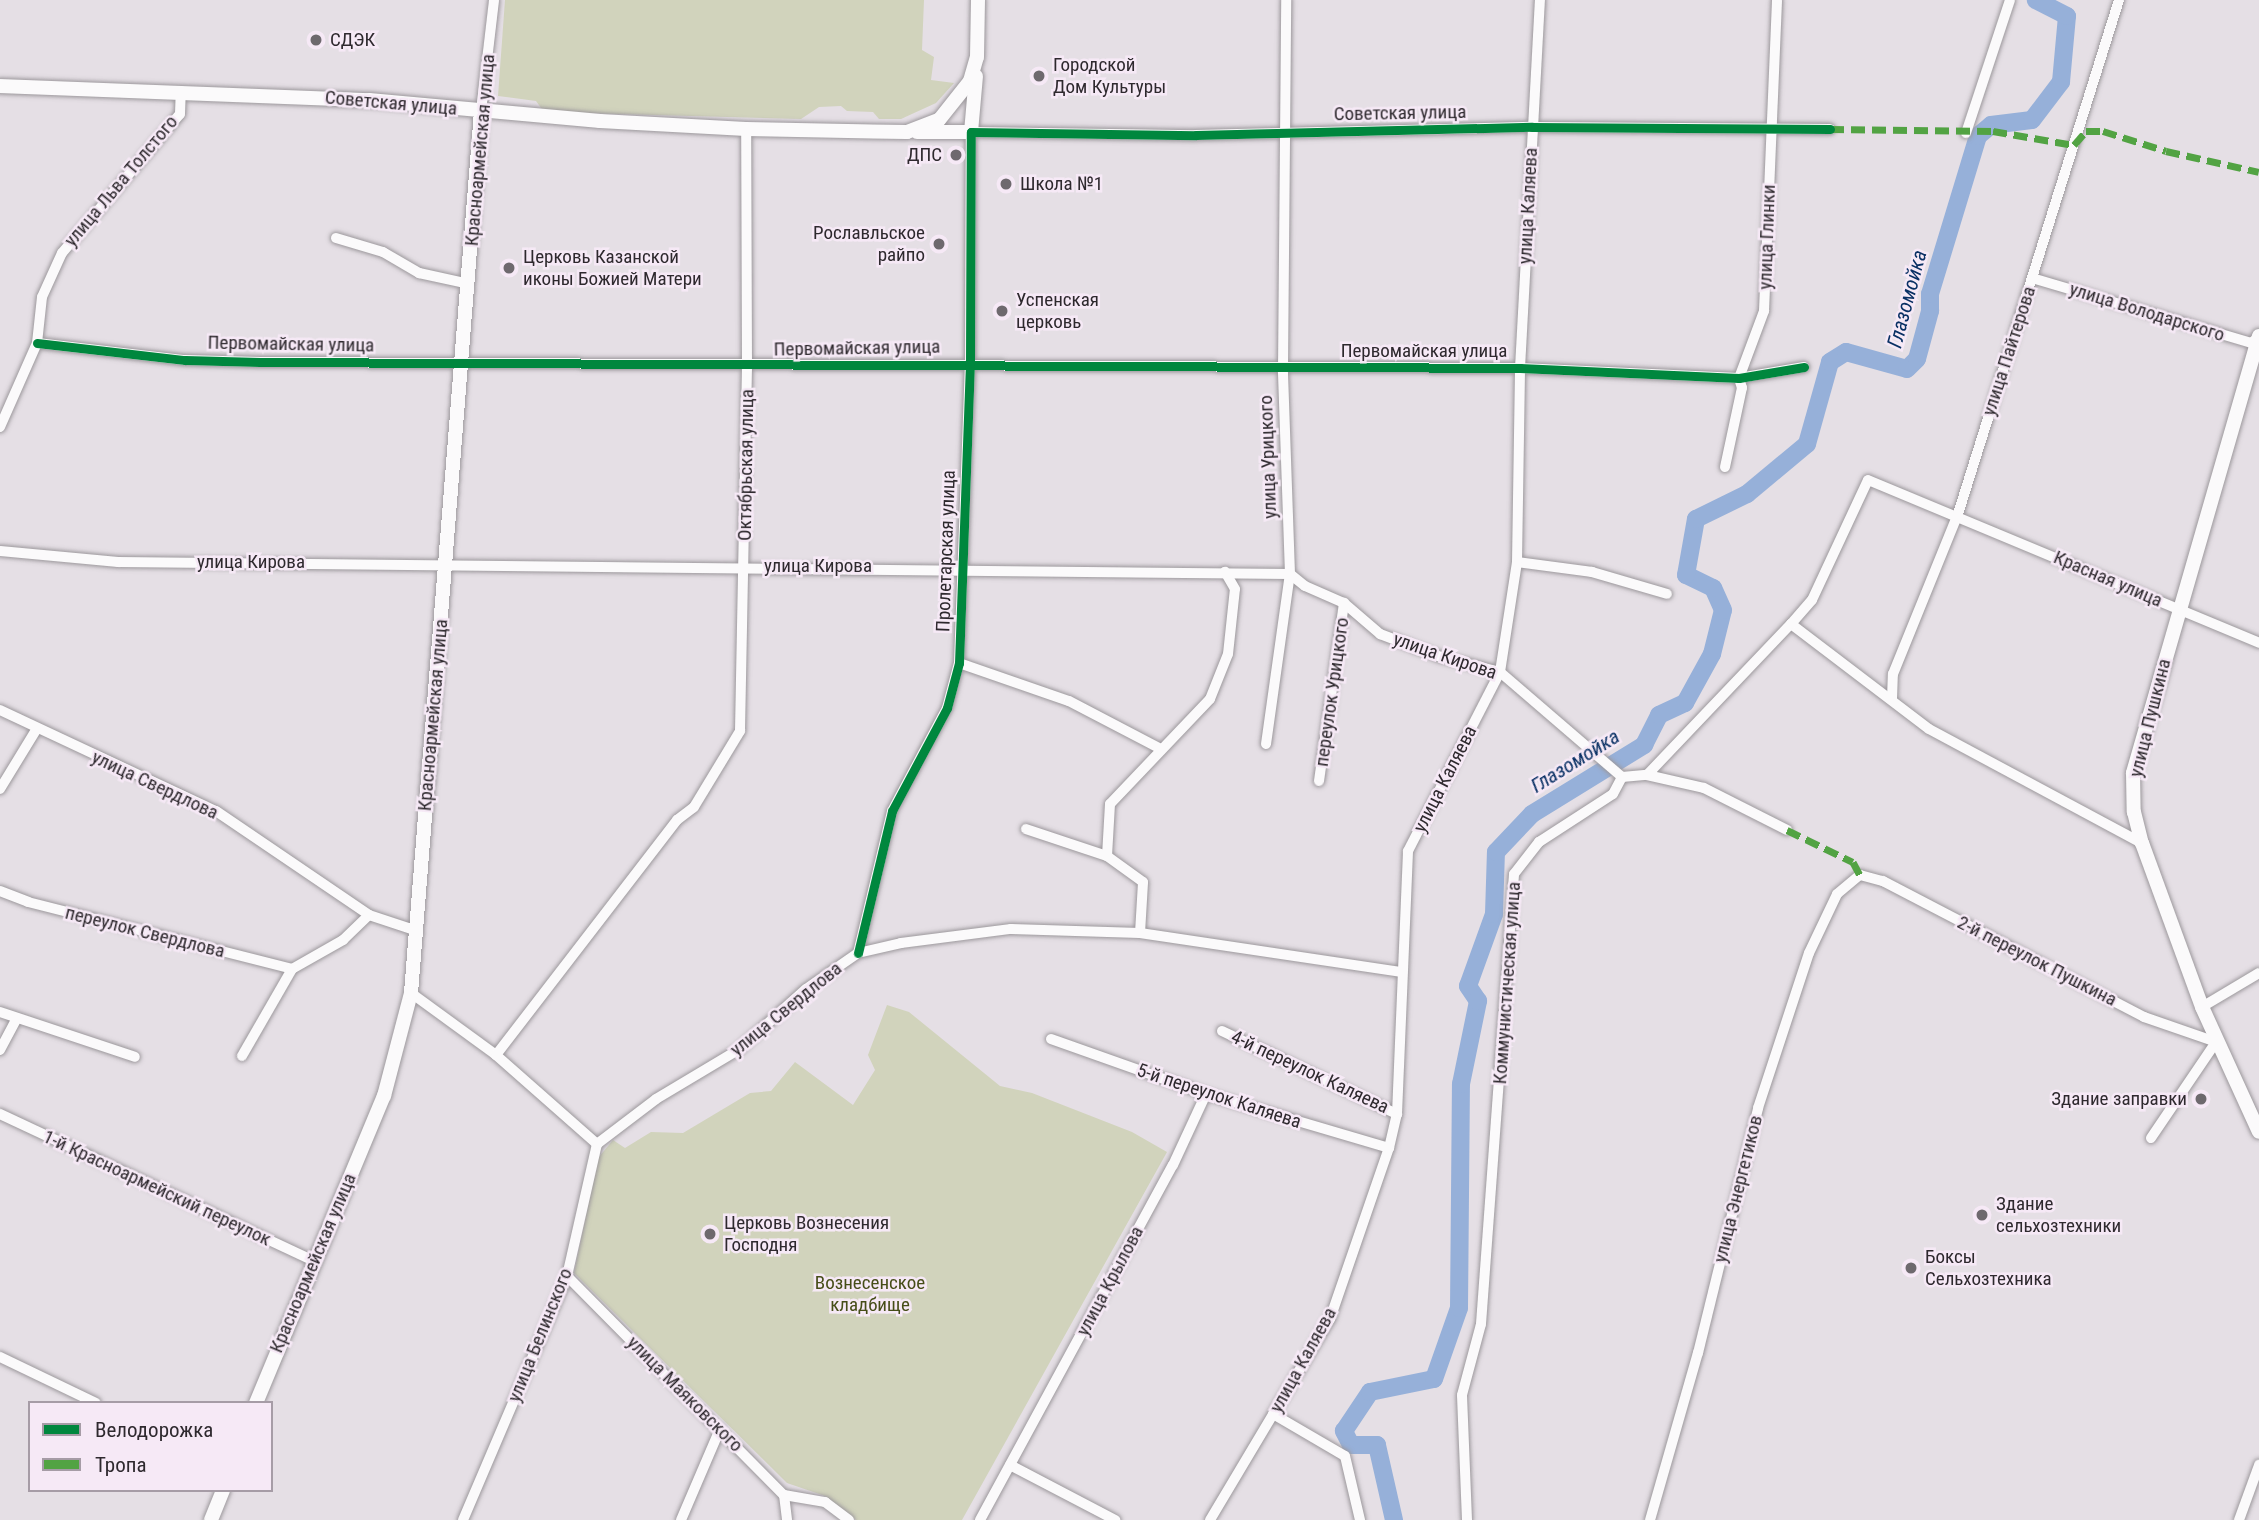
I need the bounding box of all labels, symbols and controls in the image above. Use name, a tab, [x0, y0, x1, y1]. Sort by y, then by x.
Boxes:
place label: СДЭК	[330, 29, 375, 51]
marker: СДЭК	[308, 32, 324, 48]
street label: Красноармейская улица	[460, 53, 500, 247]
place label: Городской Дом Культуры	[1053, 54, 1166, 98]
marker: Городской Дом Культуры	[1031, 68, 1047, 84]
street label: Советская улица	[324, 86, 458, 120]
street label: Советская улица	[1334, 100, 1466, 126]
street label: улица Льва Толстого	[59, 111, 183, 251]
place label: ДПС	[907, 144, 942, 166]
marker: ДПС	[948, 147, 964, 163]
street label: улица Каляева	[1514, 147, 1542, 265]
place label: Школа №1	[1020, 173, 1103, 195]
marker: Школа №1	[998, 176, 1014, 192]
street label: улица Глинки	[1754, 184, 1780, 290]
place label: Рославльское райпо	[813, 222, 925, 266]
marker: Рославльское райпо	[931, 236, 947, 252]
place label: Церковь Казанской иконы Божией Матери	[523, 246, 702, 290]
water label: Глазомойка	[1882, 247, 1932, 351]
marker: Церковь Казанской иконы Божией Матери	[501, 260, 517, 276]
street label: улица Володарского	[2067, 278, 2227, 346]
street label: улица Пайтерова	[1977, 283, 2041, 419]
place label: Успенская церковь	[1016, 289, 1099, 333]
marker: Успенская церковь	[994, 303, 1010, 319]
street label: Первомайская улица	[207, 331, 375, 357]
street label: Первомайская улица	[773, 335, 941, 361]
street label: Первомайская улица	[1341, 340, 1507, 362]
street label: Октябрьская улица	[733, 389, 759, 541]
street label: улица Урицкого	[1254, 395, 1282, 519]
street label: Пролетарская улица	[932, 470, 960, 632]
street label: Красная улица	[2050, 546, 2166, 612]
street label: улица Кирова	[197, 551, 305, 573]
street label: улица Кирова	[764, 555, 872, 577]
street label: переулок Урицкого	[1310, 616, 1354, 768]
street label: Красноармейская улица	[413, 618, 453, 812]
street label: улица Кирова	[1390, 628, 1500, 684]
street label: улица Пушкина	[2124, 657, 2176, 779]
street label: улица Каляева	[1408, 722, 1482, 836]
water label: Глазомойка	[1526, 724, 1624, 798]
street label: улица Свердлова	[88, 746, 222, 824]
street label: Коммунистическая улица	[1489, 881, 1525, 1085]
street label: переулок Свердлова	[63, 901, 227, 963]
street label: 2-й переулок Пушкина	[1954, 911, 2120, 1011]
street label: улица Свердлова	[726, 957, 846, 1061]
street label: 4-й переулок Каляева	[1228, 1025, 1392, 1119]
street label: 5-й переулок Каляева	[1134, 1059, 1304, 1133]
place label: Здание заправки	[2051, 1088, 2187, 1110]
marker: Здание заправки	[2193, 1091, 2209, 1107]
street label: улица Энергетиков	[1709, 1113, 1767, 1265]
street label: 1-й Красноармейский переулок	[40, 1125, 274, 1251]
street label: Красноармейская улица	[265, 1170, 361, 1356]
place label: Здание сельхозтехники	[1996, 1193, 2121, 1237]
marker: Здание сельхозтехники	[1974, 1207, 1990, 1223]
place label: Церковь Вознесения Господня	[724, 1212, 889, 1256]
street label: улица Крылова	[1072, 1222, 1148, 1340]
marker: Церковь Вознесения Господня	[702, 1226, 718, 1242]
place label: Боксы Сельхозтехника	[1925, 1246, 2052, 1290]
marker: Боксы Сельхозтехника	[1903, 1260, 1919, 1276]
street label: улица Белинского	[503, 1265, 577, 1405]
park label: Вознесенское кладбище	[815, 1272, 925, 1316]
street label: улица Каляева	[1265, 1304, 1341, 1416]
street label: улица Маяковского	[622, 1331, 748, 1457]
legend	[28, 1401, 273, 1492]
text: Велодорожка	[95, 1418, 213, 1442]
text: Тропа	[95, 1453, 146, 1477]

